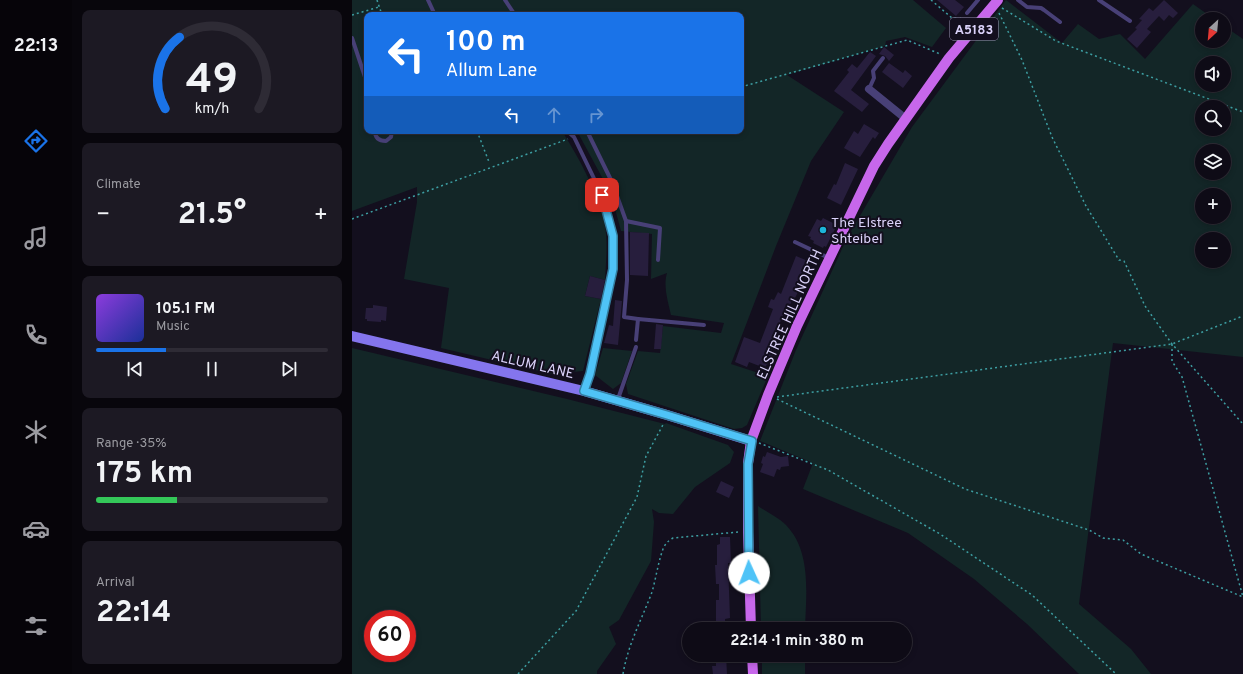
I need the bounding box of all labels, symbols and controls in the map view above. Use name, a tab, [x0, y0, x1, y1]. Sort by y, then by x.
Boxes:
north arrow	[1195, 12, 1231, 48]
map controls	[1195, 12, 1231, 268]
road number: A5183	[950, 18, 998, 40]
text: 100 m	[446, 25, 526, 61]
icon: left	[380, 28, 432, 80]
text: 22:13	[14, 35, 58, 58]
text: 49	[186, 55, 238, 108]
button: sound	[1195, 56, 1231, 92]
text: Allum Lane	[446, 60, 537, 83]
text: km/h	[195, 100, 229, 118]
button: search	[1195, 100, 1231, 136]
icon: left	[501, 104, 523, 126]
icon: ahead	[543, 104, 565, 126]
icon: right	[585, 104, 607, 126]
icon: directions	[22, 127, 50, 155]
button: layers	[1195, 144, 1231, 180]
text: Climate	[96, 177, 141, 193]
pin	[585, 178, 619, 212]
icon: arrive	[591, 184, 613, 206]
button: +	[1195, 188, 1231, 224]
text: 21.5°	[178, 197, 246, 234]
text: −	[96, 202, 110, 229]
text: +	[314, 202, 328, 229]
place label: The Elstree Shteibel	[831, 215, 902, 248]
icon: music	[22, 224, 50, 252]
marker: The Elstree Shteibel	[818, 225, 828, 235]
button: −	[1195, 232, 1231, 268]
street label: ELSTREE HILL NORTH	[754, 247, 827, 382]
text: 105.1 FM	[156, 300, 215, 319]
text: Music	[156, 319, 190, 335]
icon: phone	[22, 321, 50, 349]
street label: ALLUM LANE	[490, 348, 576, 383]
icon: previous	[124, 358, 146, 380]
icon: pause	[201, 358, 223, 380]
icon: next	[278, 358, 300, 380]
icon: climate	[22, 418, 50, 446]
text: Range · 35%	[96, 436, 167, 452]
text: 175 km	[96, 456, 193, 493]
icon: car	[22, 515, 50, 543]
position arrow	[728, 552, 770, 594]
text: Arrival	[96, 575, 135, 591]
text: 22:14	[96, 595, 171, 632]
speed limit sign: 60	[364, 610, 416, 662]
icon: filters	[22, 612, 50, 640]
text: 22:14 · 1 min · 380 m	[730, 632, 864, 651]

